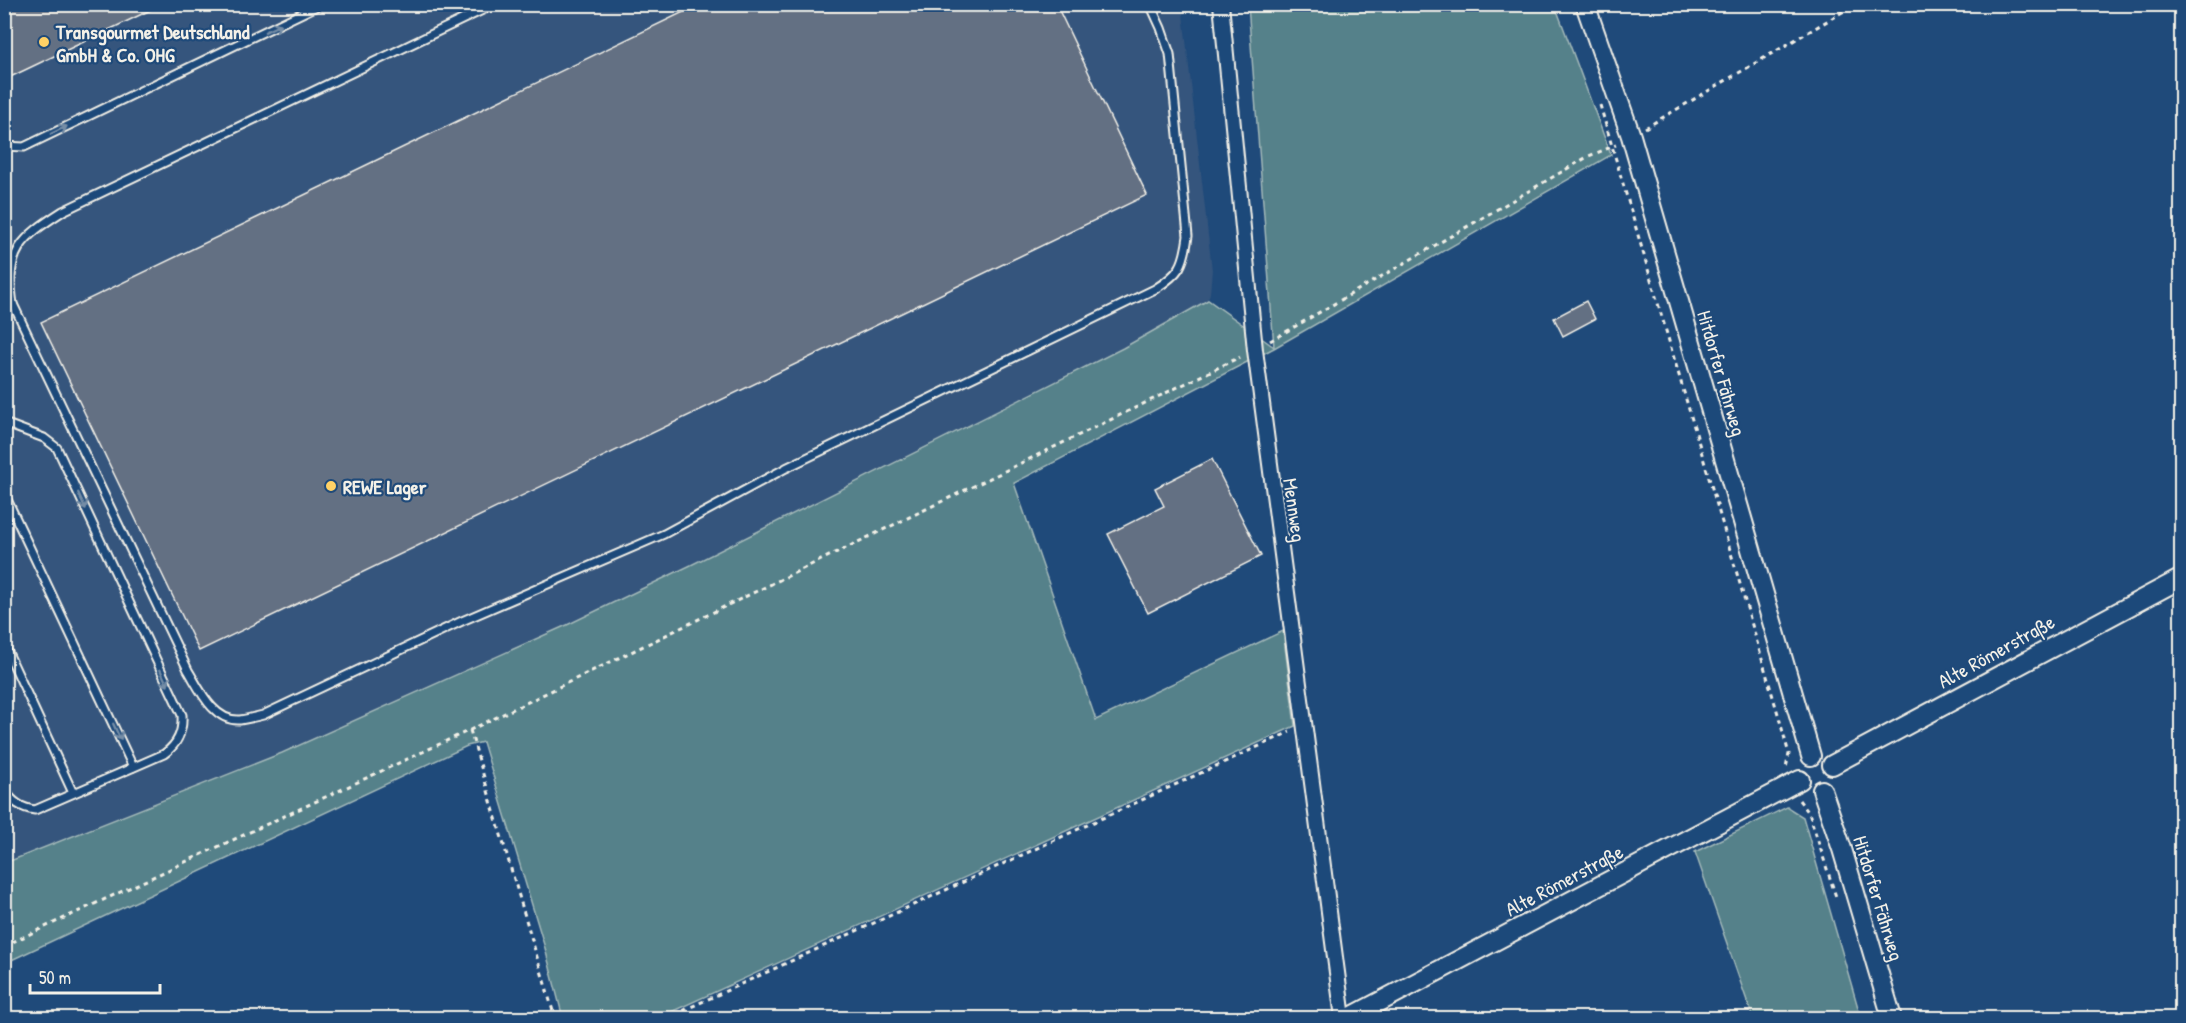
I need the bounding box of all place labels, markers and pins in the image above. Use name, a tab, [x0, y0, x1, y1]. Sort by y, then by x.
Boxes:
place label: Transgourmet Deutschland GmbH & Co. OHG	[55, 18, 250, 68]
marker: Transgourmet Deutschland GmbH & Co. OHG	[37, 35, 51, 49]
place label: REWE Lager	[343, 473, 427, 501]
marker: REWE Lager	[324, 479, 338, 493]

